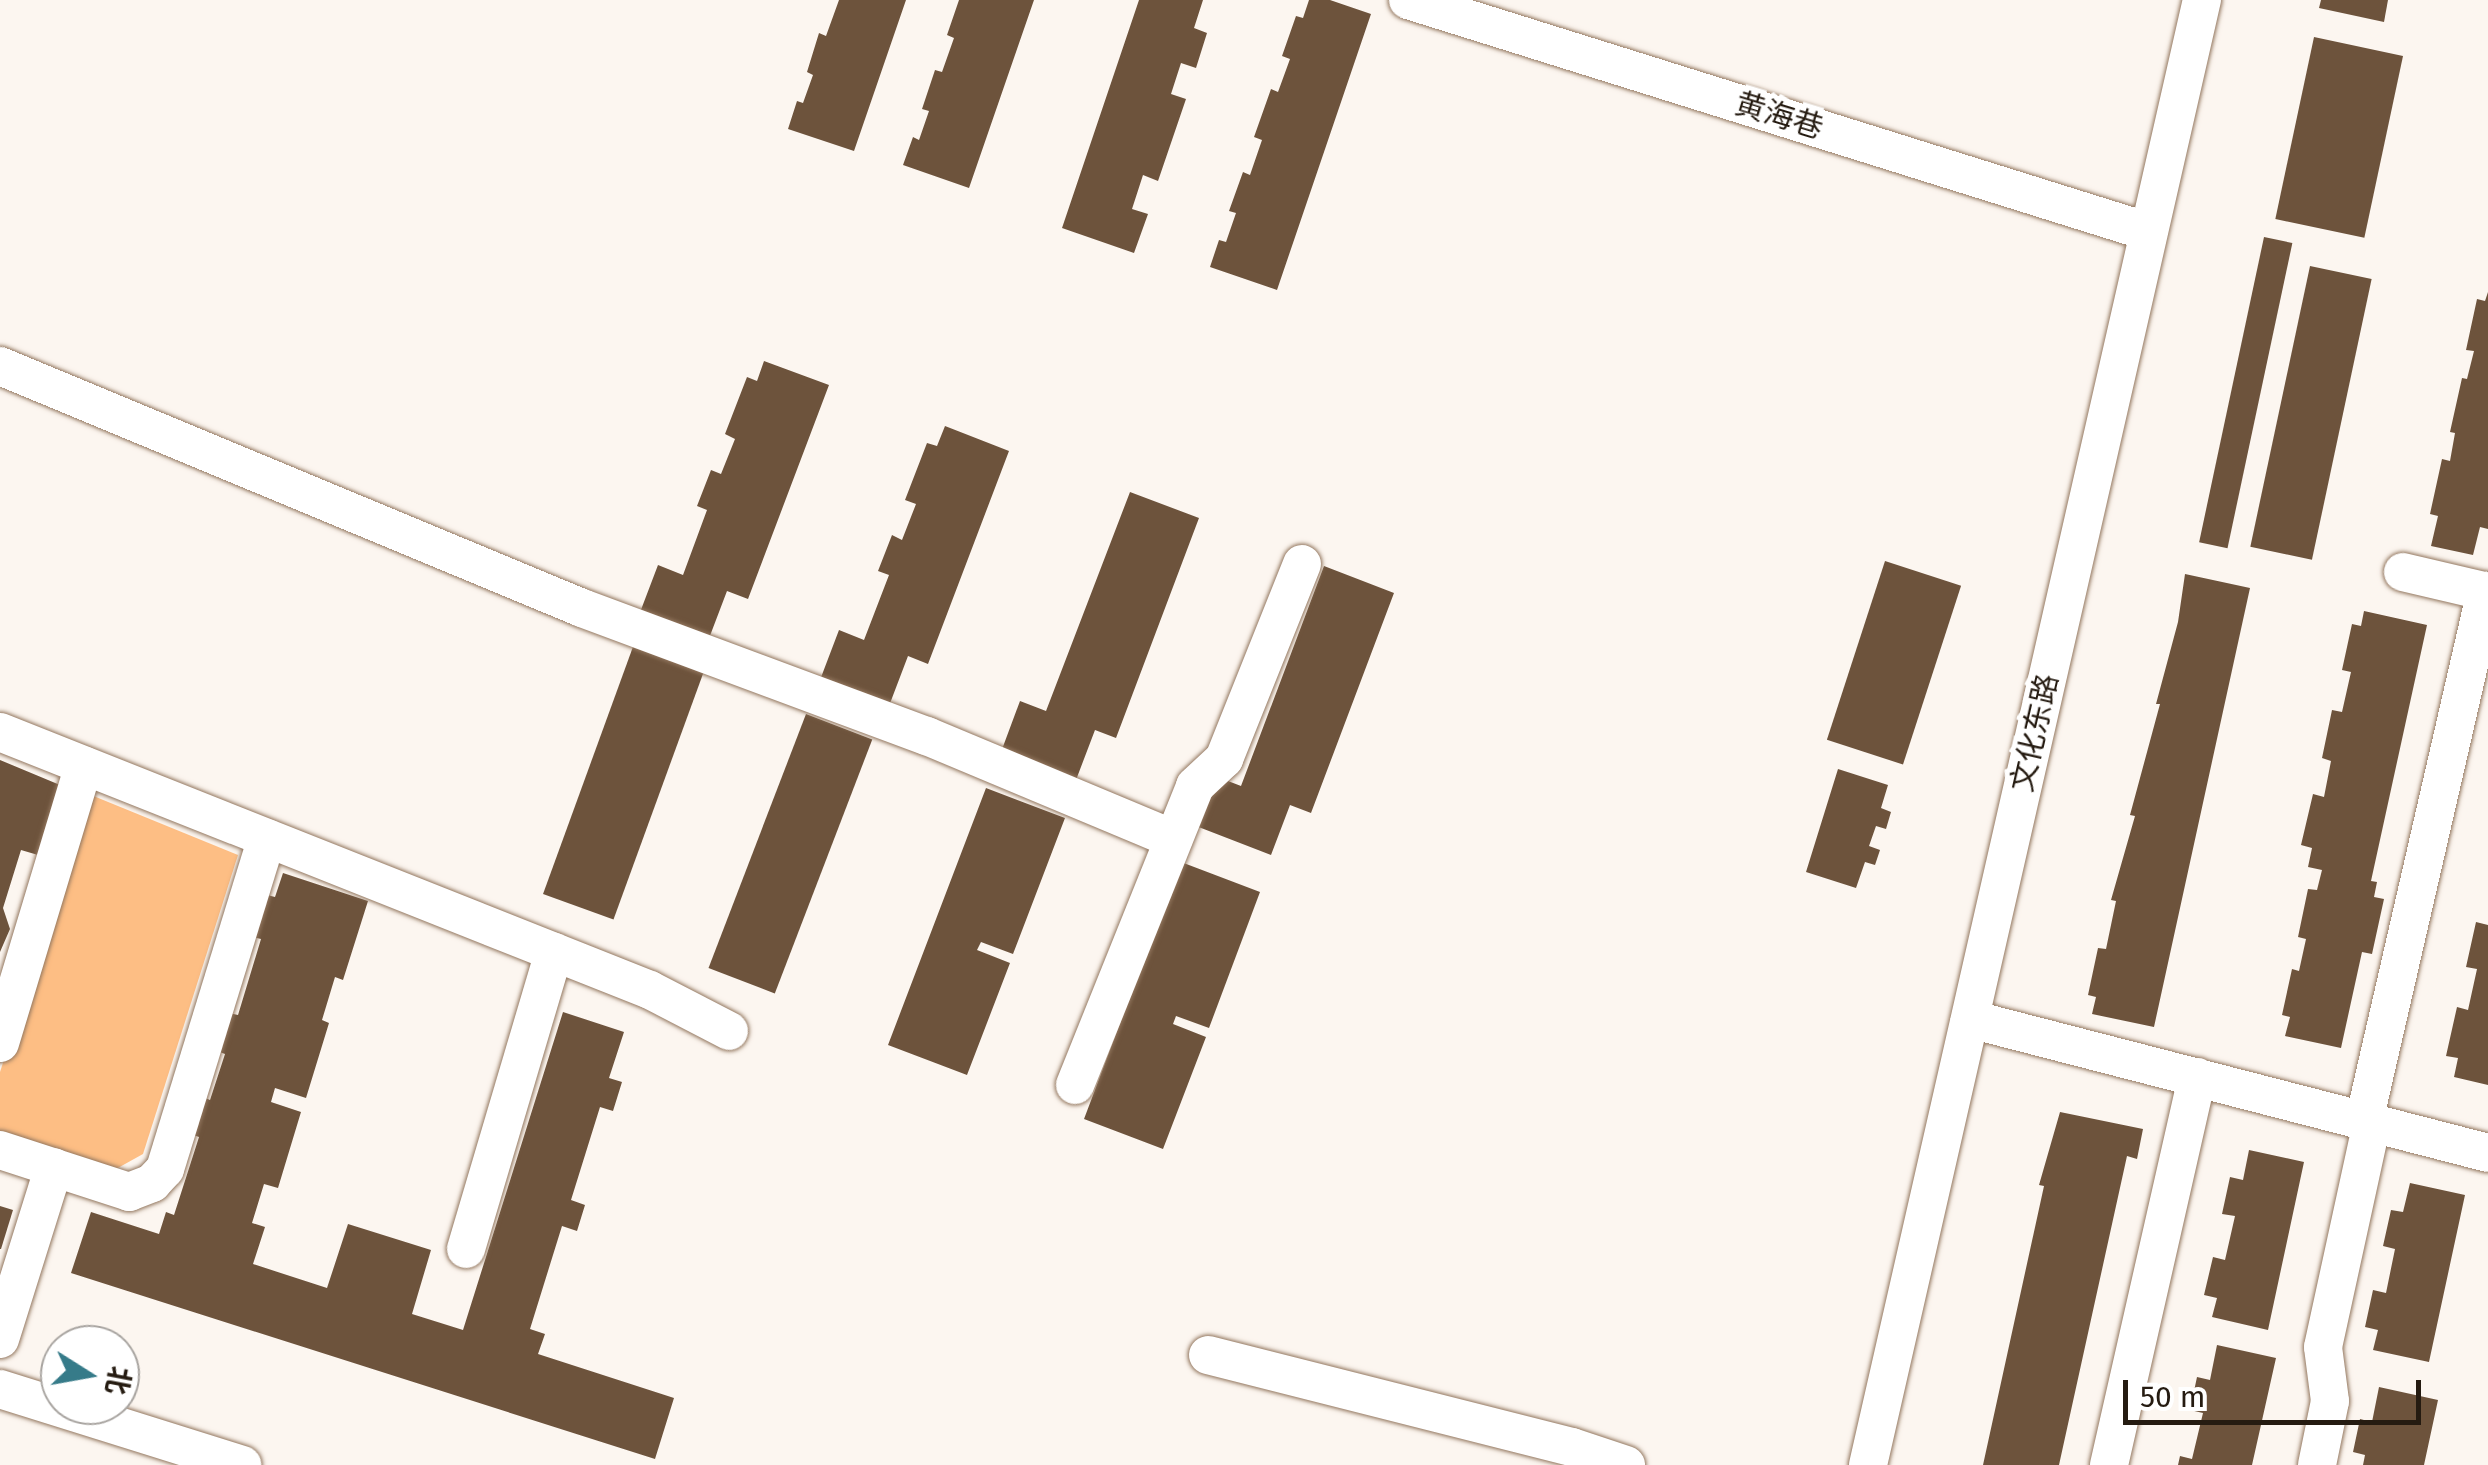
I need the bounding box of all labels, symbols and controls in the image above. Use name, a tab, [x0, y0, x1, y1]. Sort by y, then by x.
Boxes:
street label: 黄海巷	[1731, 86, 1827, 146]
street label: 文化东路	[2004, 670, 2066, 796]
north arrow	[40, 1325, 140, 1425]
scale bar	[2128, 1360, 2426, 1422]
text: 北	[99, 1364, 137, 1397]
text: 50 m	[2140, 1379, 2205, 1415]

